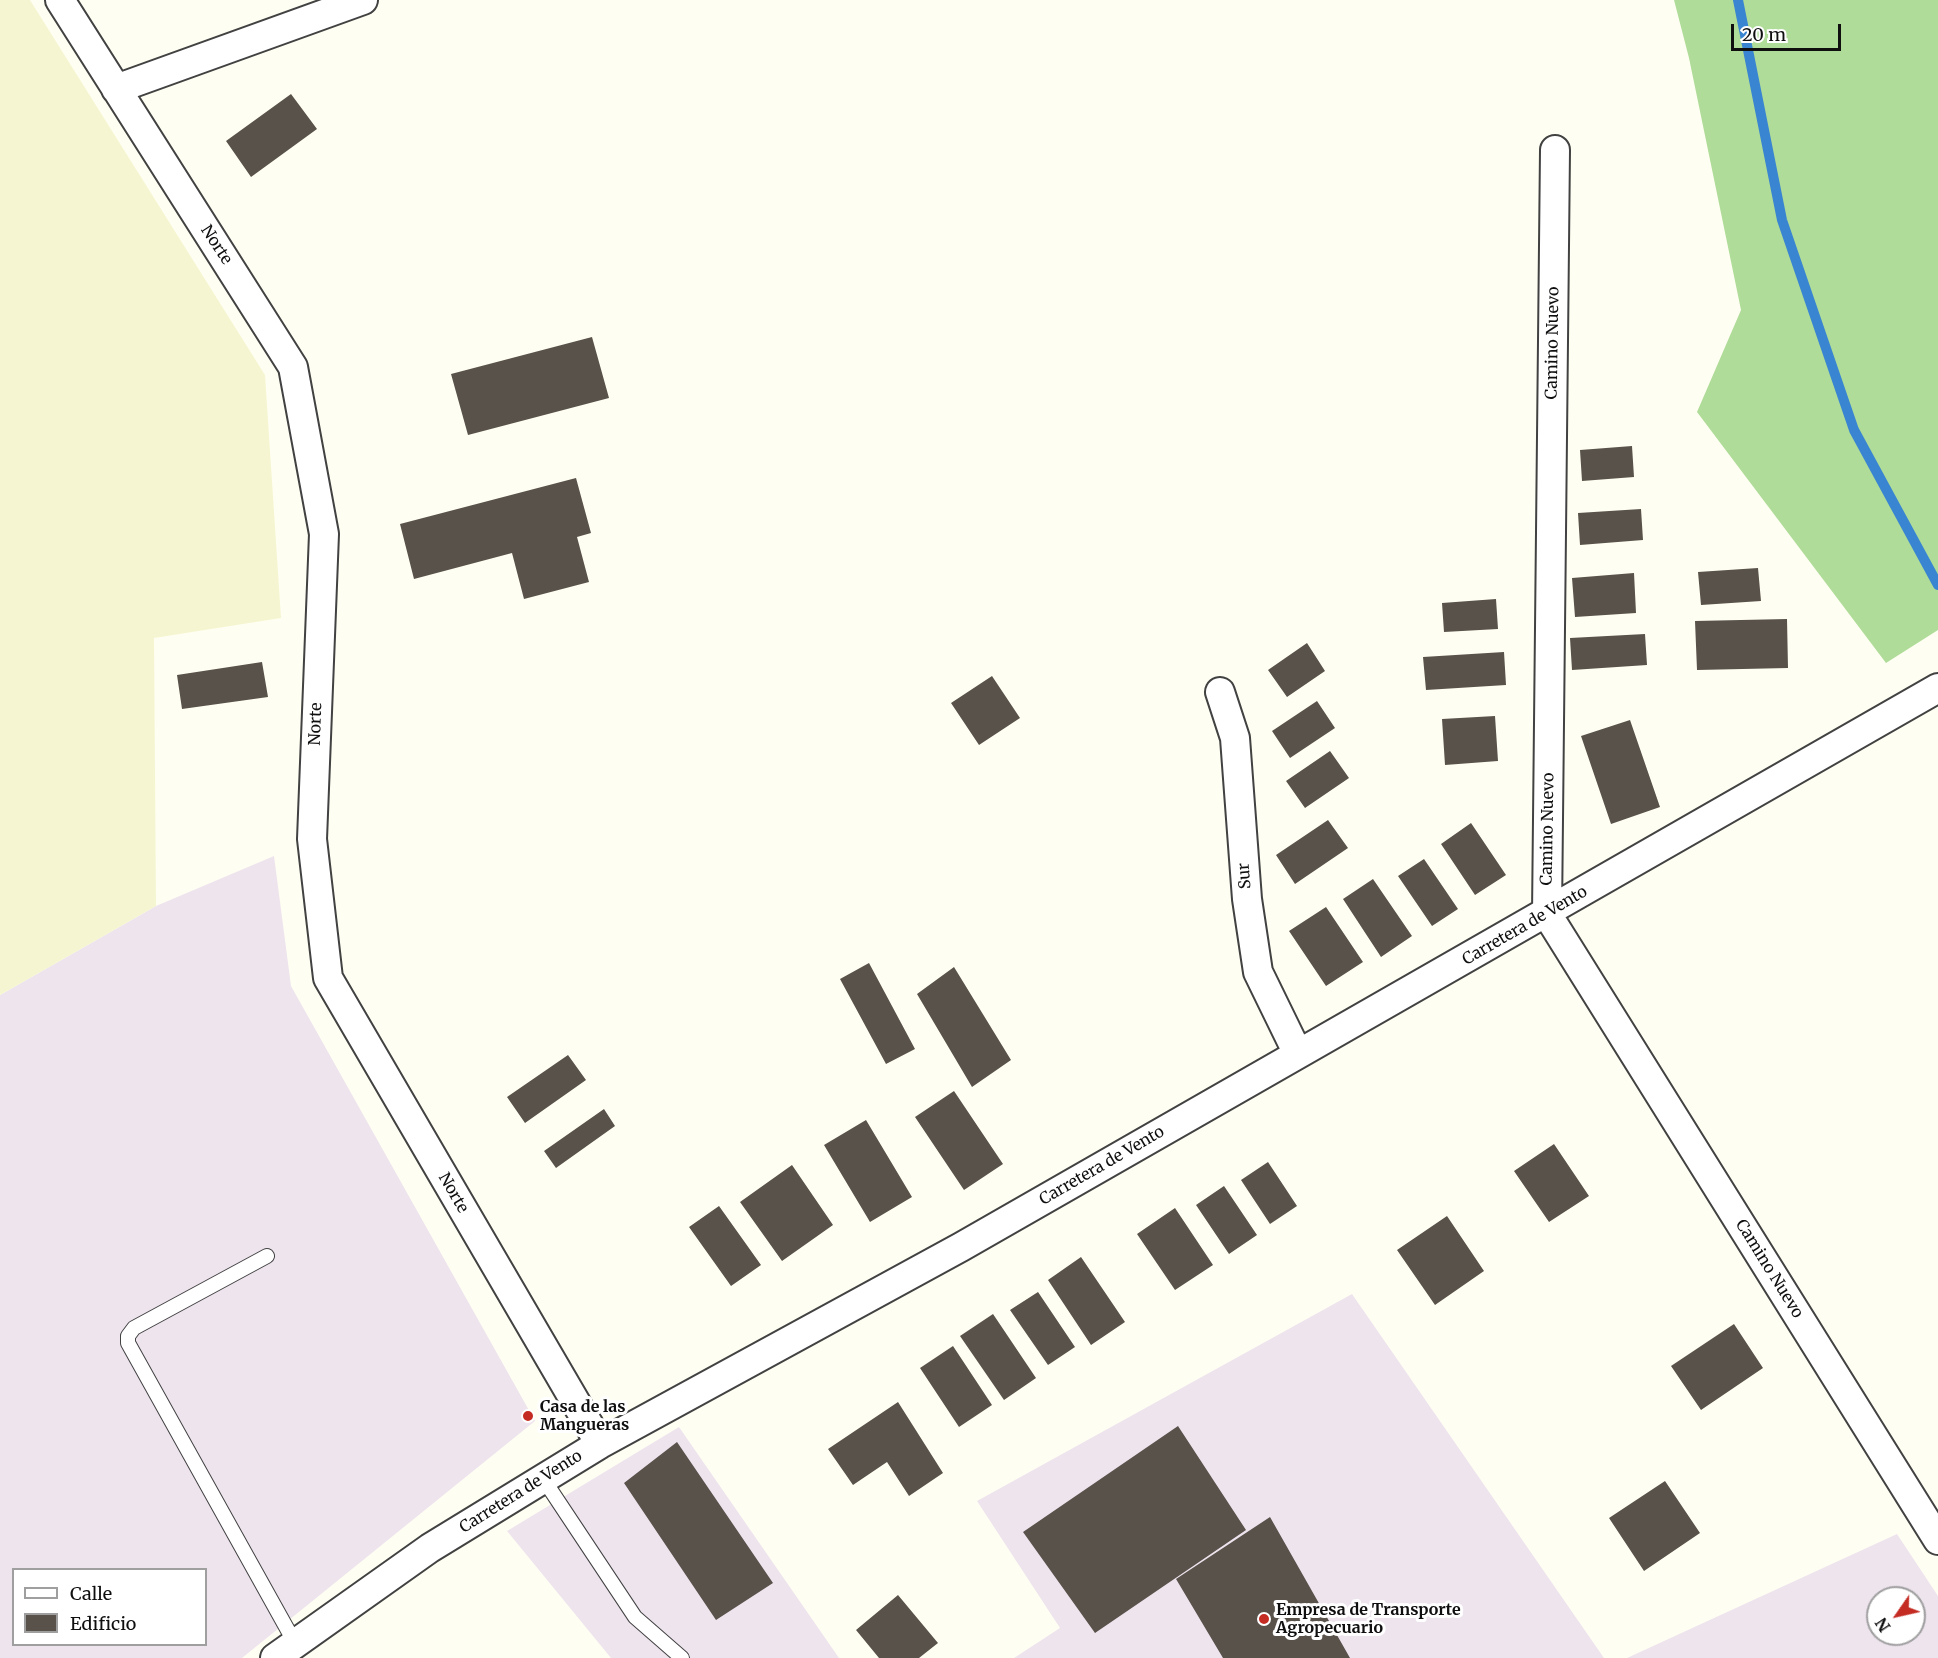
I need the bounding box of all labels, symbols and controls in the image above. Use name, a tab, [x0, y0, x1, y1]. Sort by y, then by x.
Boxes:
scale bar	[1734, 12, 1844, 50]
text: 20 m	[1742, 23, 1786, 46]
street label: Norte	[196, 222, 236, 268]
street label: Camino Nuevo	[1542, 287, 1564, 399]
street label: Norte	[306, 702, 326, 746]
street label: Camino Nuevo	[1537, 773, 1559, 885]
street label: Sur	[1235, 862, 1255, 890]
street label: Carretera de Vento	[1459, 882, 1591, 970]
street label: Carretera de Vento	[1036, 1122, 1168, 1210]
street label: Norte	[434, 1170, 472, 1216]
street label: Camino Nuevo	[1731, 1216, 1807, 1322]
place label: Casa de las Mangueras	[540, 1397, 629, 1435]
marker: Casa de las Mangueras	[521, 1409, 535, 1423]
street label: Carretera de Vento	[456, 1447, 586, 1537]
legend	[12, 1568, 207, 1646]
text: Calle	[70, 1582, 112, 1605]
north arrow	[1866, 1586, 1926, 1646]
place label: Empresa de Transporte Agropecuario	[1276, 1600, 1461, 1638]
text: Edificio	[70, 1612, 136, 1635]
marker: Empresa de Transporte Agropecuario	[1257, 1612, 1271, 1626]
text: N	[1871, 1614, 1895, 1636]

